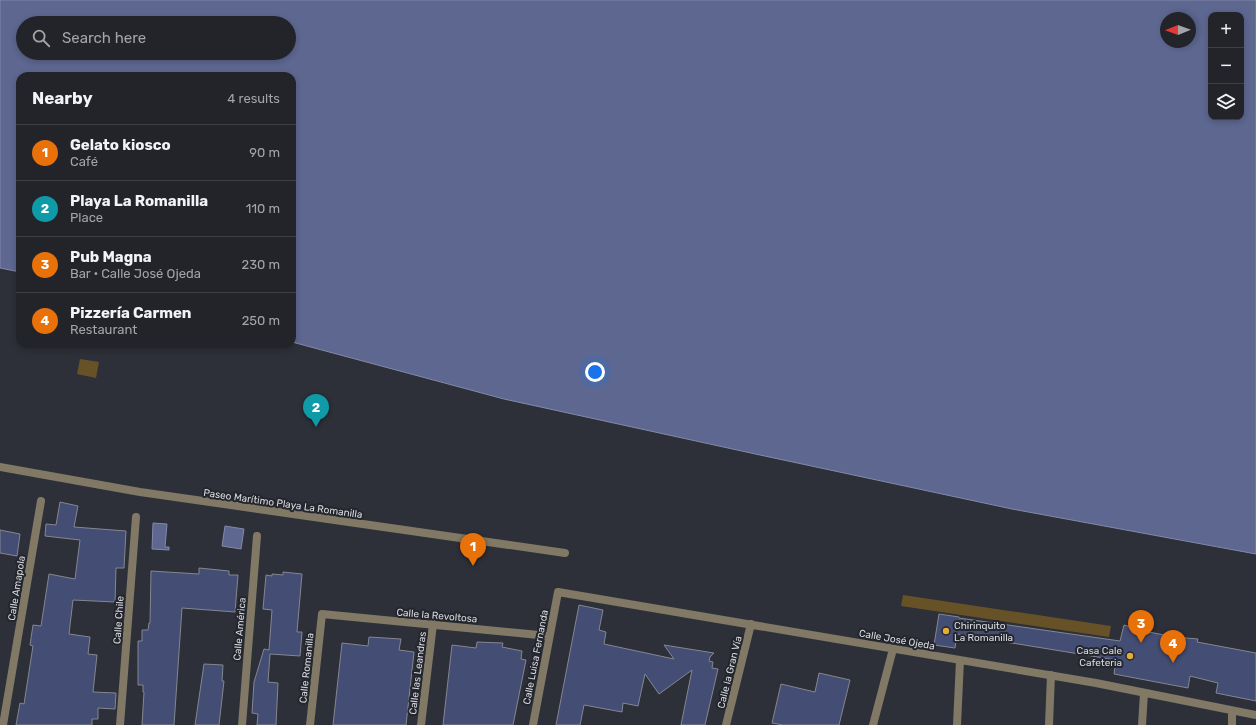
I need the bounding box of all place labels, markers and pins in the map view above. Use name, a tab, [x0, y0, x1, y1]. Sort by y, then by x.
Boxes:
pin: 2	[303, 394, 329, 427]
pin: 1	[460, 533, 486, 566]
pin: 3	[1128, 610, 1154, 643]
place label: Chirinquito La Romanilla	[954, 620, 1013, 644]
marker: Chirinquito La Romanilla	[941, 626, 951, 636]
pin: 4	[1160, 630, 1186, 663]
place label: Casa Cale Cafeteria	[1077, 645, 1122, 669]
marker: Casa Cale Cafeteria	[1125, 651, 1135, 661]

